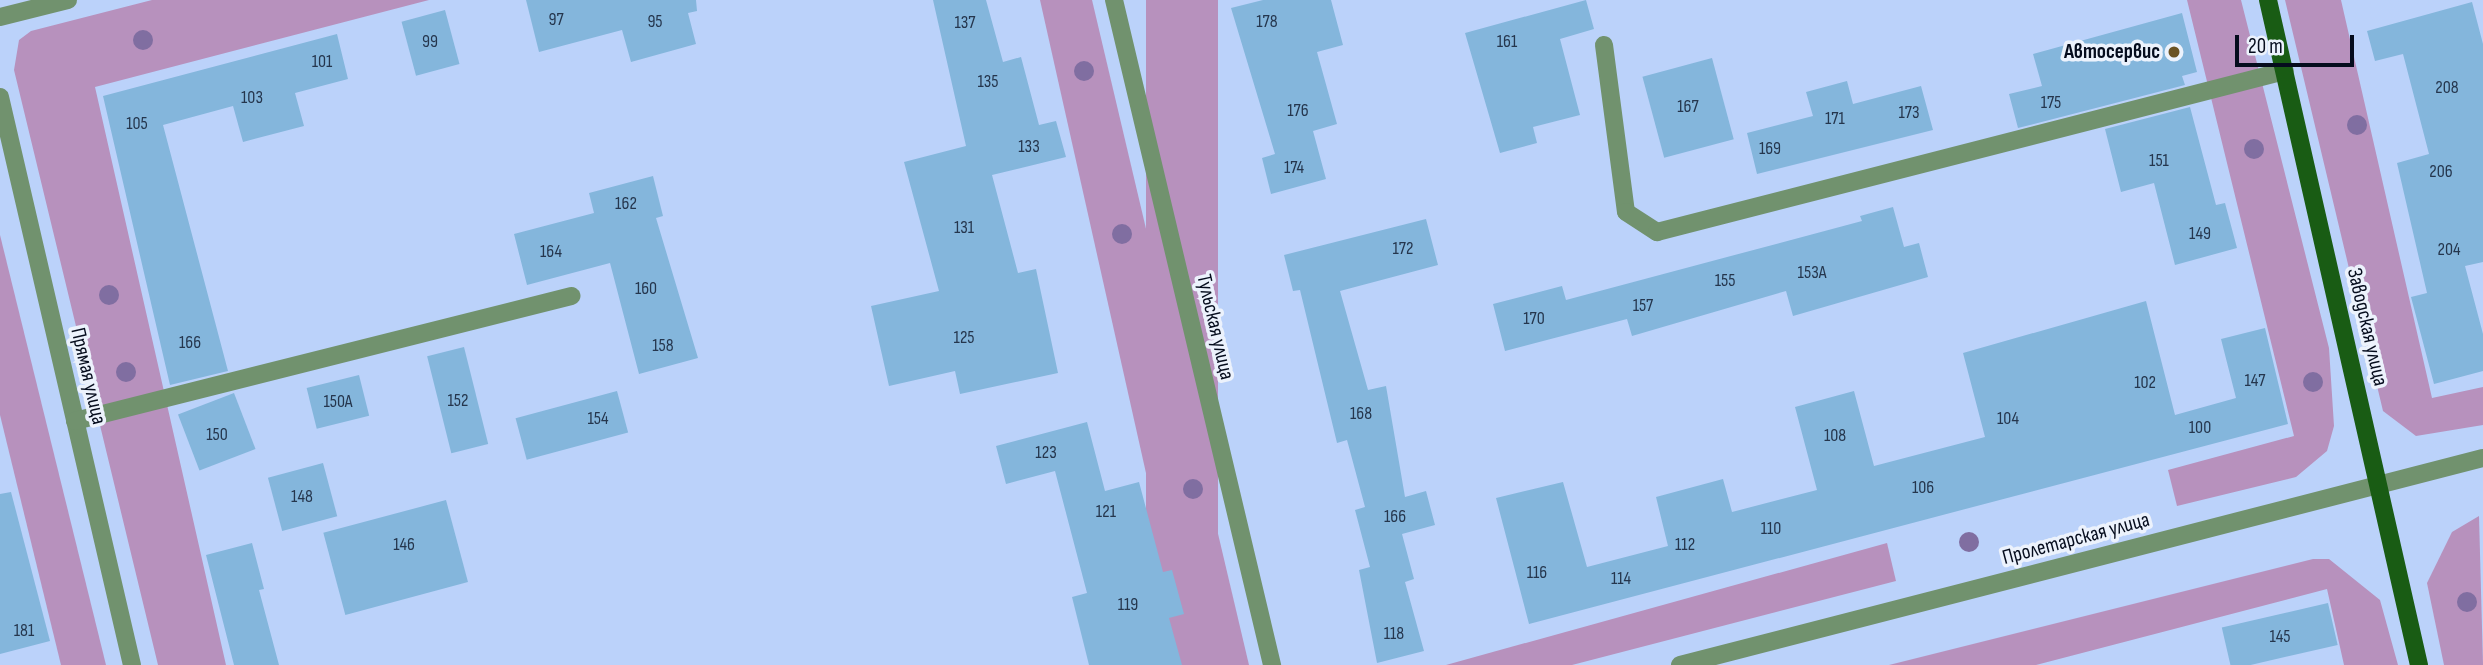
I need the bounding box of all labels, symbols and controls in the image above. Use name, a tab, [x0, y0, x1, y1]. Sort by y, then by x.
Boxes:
house number: 97	[548, 9, 564, 31]
house number: 95	[647, 11, 663, 33]
house number: 178	[1256, 11, 1278, 33]
house number: 137	[954, 12, 976, 34]
scale bar	[2238, 21, 2357, 65]
house number: 99	[422, 31, 438, 53]
house number: 161	[1497, 31, 1517, 53]
text: 20 m	[2248, 34, 2283, 59]
place label: Автосервис	[2064, 39, 2160, 65]
marker: Автосервис	[2166, 44, 2182, 60]
house number: 101	[312, 51, 332, 73]
house number: 135	[977, 71, 999, 93]
house number: 208	[2435, 77, 2459, 99]
house number: 103	[241, 87, 263, 109]
house number: 175	[2041, 92, 2061, 114]
house number: 167	[1677, 96, 1699, 118]
house number: 176	[1287, 100, 1309, 122]
house number: 173	[1898, 102, 1920, 124]
house number: 171	[1825, 108, 1845, 130]
house number: 105	[126, 113, 148, 135]
house number: 133	[1018, 136, 1040, 158]
house number: 169	[1759, 138, 1781, 160]
house number: 151	[2149, 150, 2169, 172]
house number: 174	[1284, 157, 1304, 179]
house number: 206	[2429, 161, 2453, 183]
house number: 162	[615, 193, 637, 215]
house number: 131	[954, 217, 974, 239]
house number: 149	[2189, 223, 2211, 245]
house number: 172	[1393, 238, 1413, 260]
house number: 204	[2438, 239, 2460, 261]
house number: 164	[540, 241, 562, 263]
house number: 153А	[1798, 262, 1826, 284]
street label: Заводская улица	[2341, 266, 2393, 388]
house number: 155	[1715, 270, 1735, 292]
street label: Тульская улица	[1191, 272, 1239, 382]
house number: 160	[635, 278, 657, 300]
house number: 157	[1633, 295, 1653, 317]
house number: 170	[1523, 308, 1545, 330]
street label: Прямая улица	[65, 325, 111, 427]
house number: 125	[953, 327, 975, 349]
house number: 166	[179, 332, 201, 354]
house number: 158	[652, 335, 674, 357]
house number: 147	[2245, 370, 2265, 392]
house number: 102	[2134, 372, 2156, 394]
house number: 152	[448, 390, 468, 412]
house number: 150А	[323, 391, 353, 413]
house number: 168	[1350, 403, 1372, 425]
house number: 154	[587, 408, 609, 430]
house number: 104	[1997, 408, 2019, 430]
house number: 100	[2189, 417, 2211, 439]
house number: 150	[206, 424, 228, 446]
house number: 108	[1824, 425, 1846, 447]
house number: 123	[1035, 442, 1057, 464]
house number: 106	[1912, 477, 1934, 499]
house number: 148	[291, 486, 313, 508]
house number: 121	[1096, 501, 1116, 523]
house number: 166	[1384, 506, 1406, 528]
street label: Пролетарская улица	[2000, 507, 2152, 571]
house number: 110	[1761, 518, 1781, 540]
house number: 146	[393, 534, 415, 556]
house number: 112	[1675, 534, 1695, 556]
house number: 116	[1527, 562, 1547, 584]
house number: 114	[1611, 568, 1631, 590]
house number: 119	[1118, 594, 1138, 616]
house number: 181	[14, 620, 34, 642]
house number: 118	[1384, 623, 1404, 645]
house number: 145	[2269, 626, 2291, 648]

